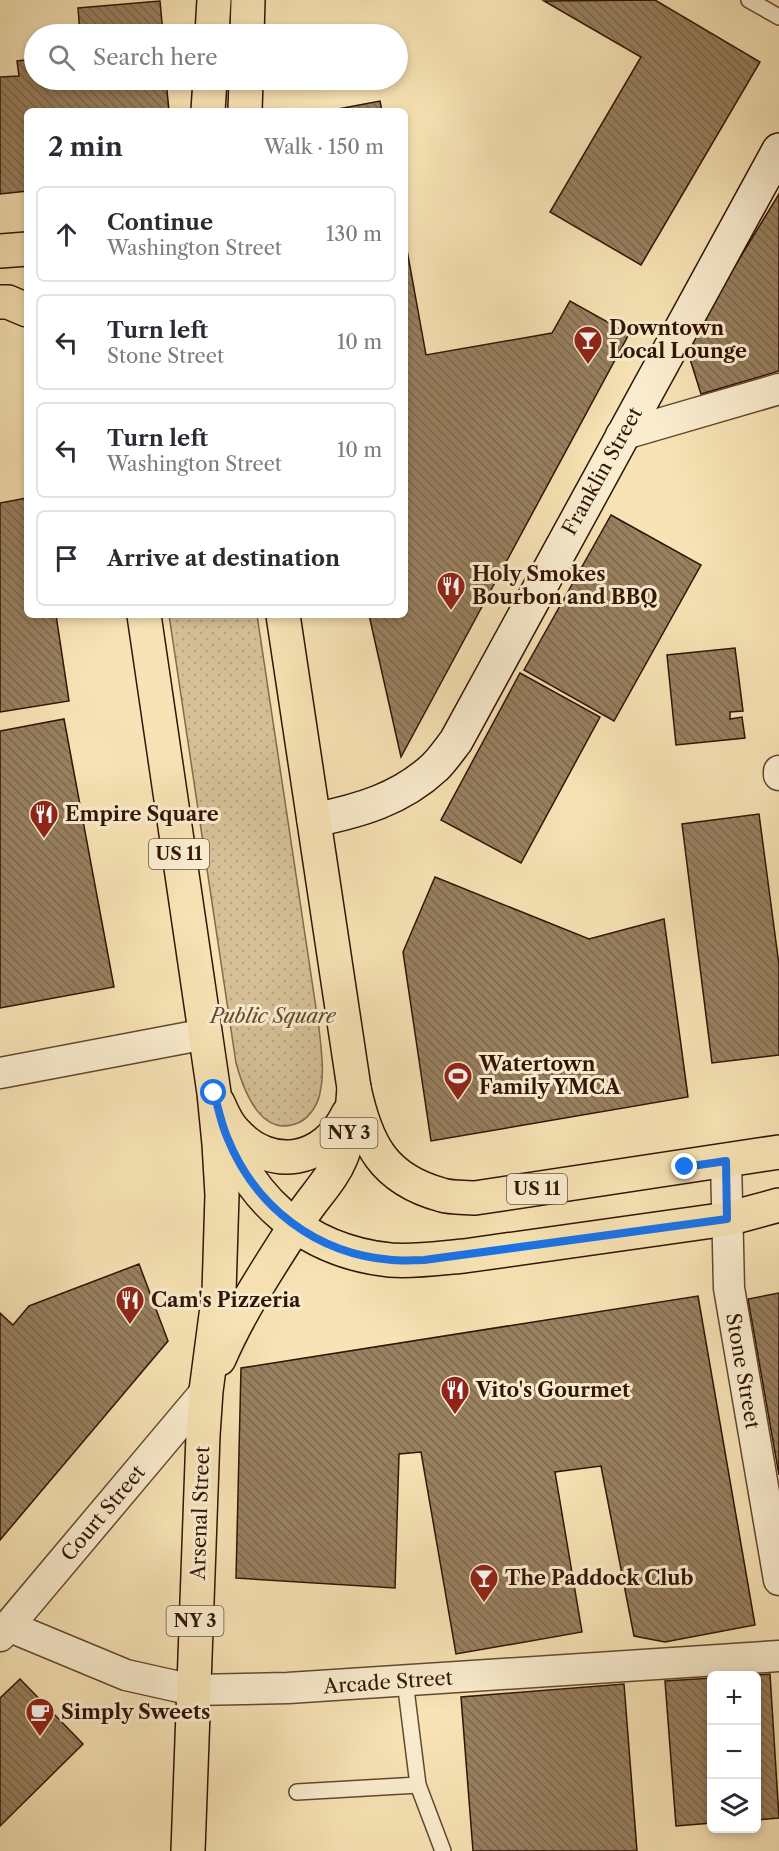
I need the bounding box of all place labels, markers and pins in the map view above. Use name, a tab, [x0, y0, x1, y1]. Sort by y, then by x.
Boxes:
place label: Downtown Local Lounge	[609, 316, 747, 363]
bar icon: Downtown Local Lounge	[572, 324, 604, 366]
place label: Holy Smokes Bourbon and BBQ	[472, 562, 658, 609]
restaurant icon: Holy Smokes Bourbon and BBQ	[435, 570, 467, 612]
restaurant icon: Empire Square	[28, 798, 60, 840]
place label: Empire Square	[65, 802, 219, 826]
place label: Watertown Family YMCA	[478, 1052, 621, 1099]
sports icon: Watertown Family YMCA	[442, 1060, 474, 1102]
restaurant icon: Cam's Pizzeria	[114, 1284, 146, 1326]
place label: Cam's Pizzeria	[151, 1288, 301, 1312]
restaurant icon: Vito's Gourmet	[439, 1374, 471, 1416]
place label: Vito's Gourmet	[475, 1378, 630, 1402]
bar icon: The Paddock Club	[468, 1562, 500, 1604]
place label: The Paddock Club	[505, 1566, 694, 1590]
cafe icon: Simply Sweets	[24, 1696, 56, 1738]
place label: Simply Sweets	[61, 1700, 210, 1724]

